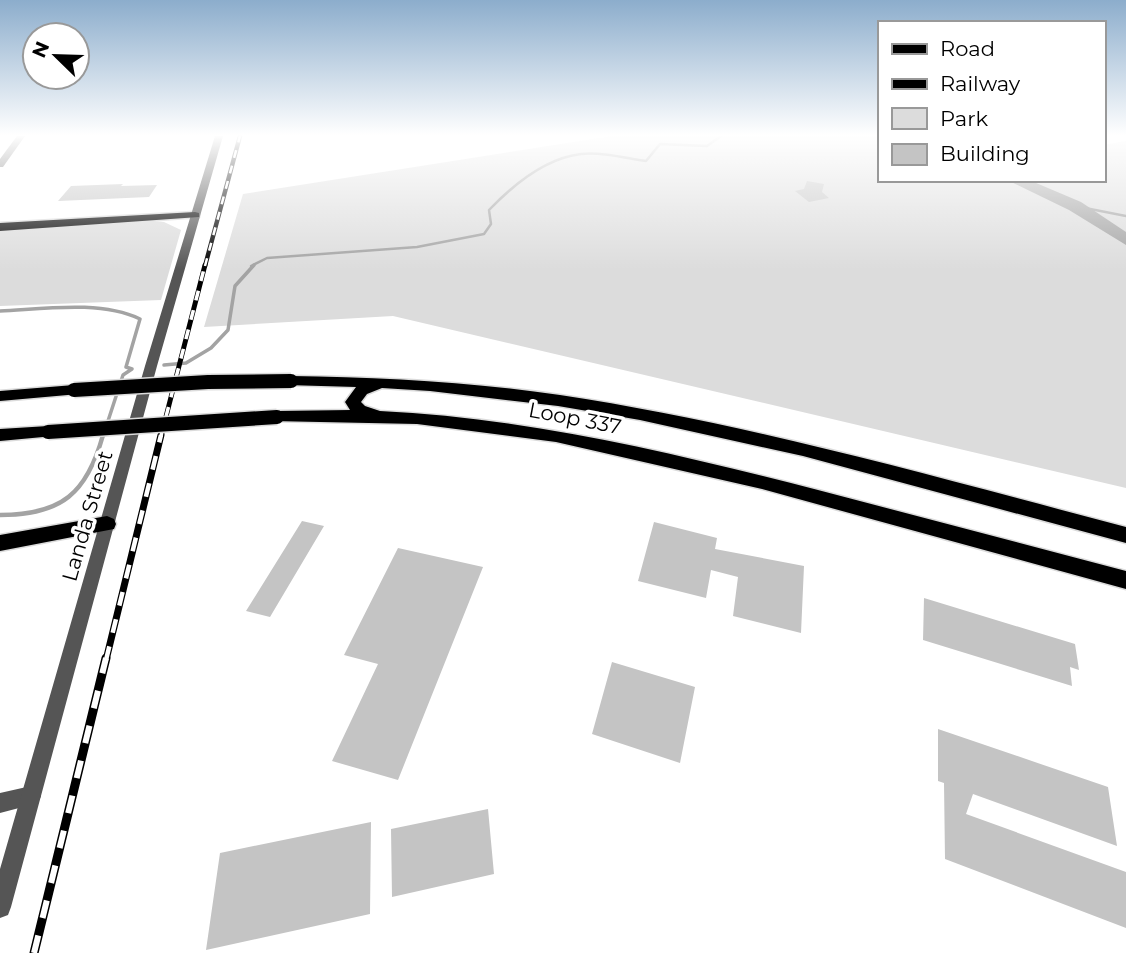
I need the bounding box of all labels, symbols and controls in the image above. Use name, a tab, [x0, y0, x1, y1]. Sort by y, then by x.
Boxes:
north arrow	[21, 21, 91, 91]
legend	[878, 21, 1105, 182]
text: Road	[940, 36, 995, 61]
text: N	[27, 38, 54, 61]
text: Railway	[940, 71, 1021, 96]
text: Park	[940, 106, 988, 131]
text: Building	[940, 141, 1030, 166]
street label: Loop 337	[526, 397, 624, 439]
street label: Landa Street	[56, 448, 118, 584]

